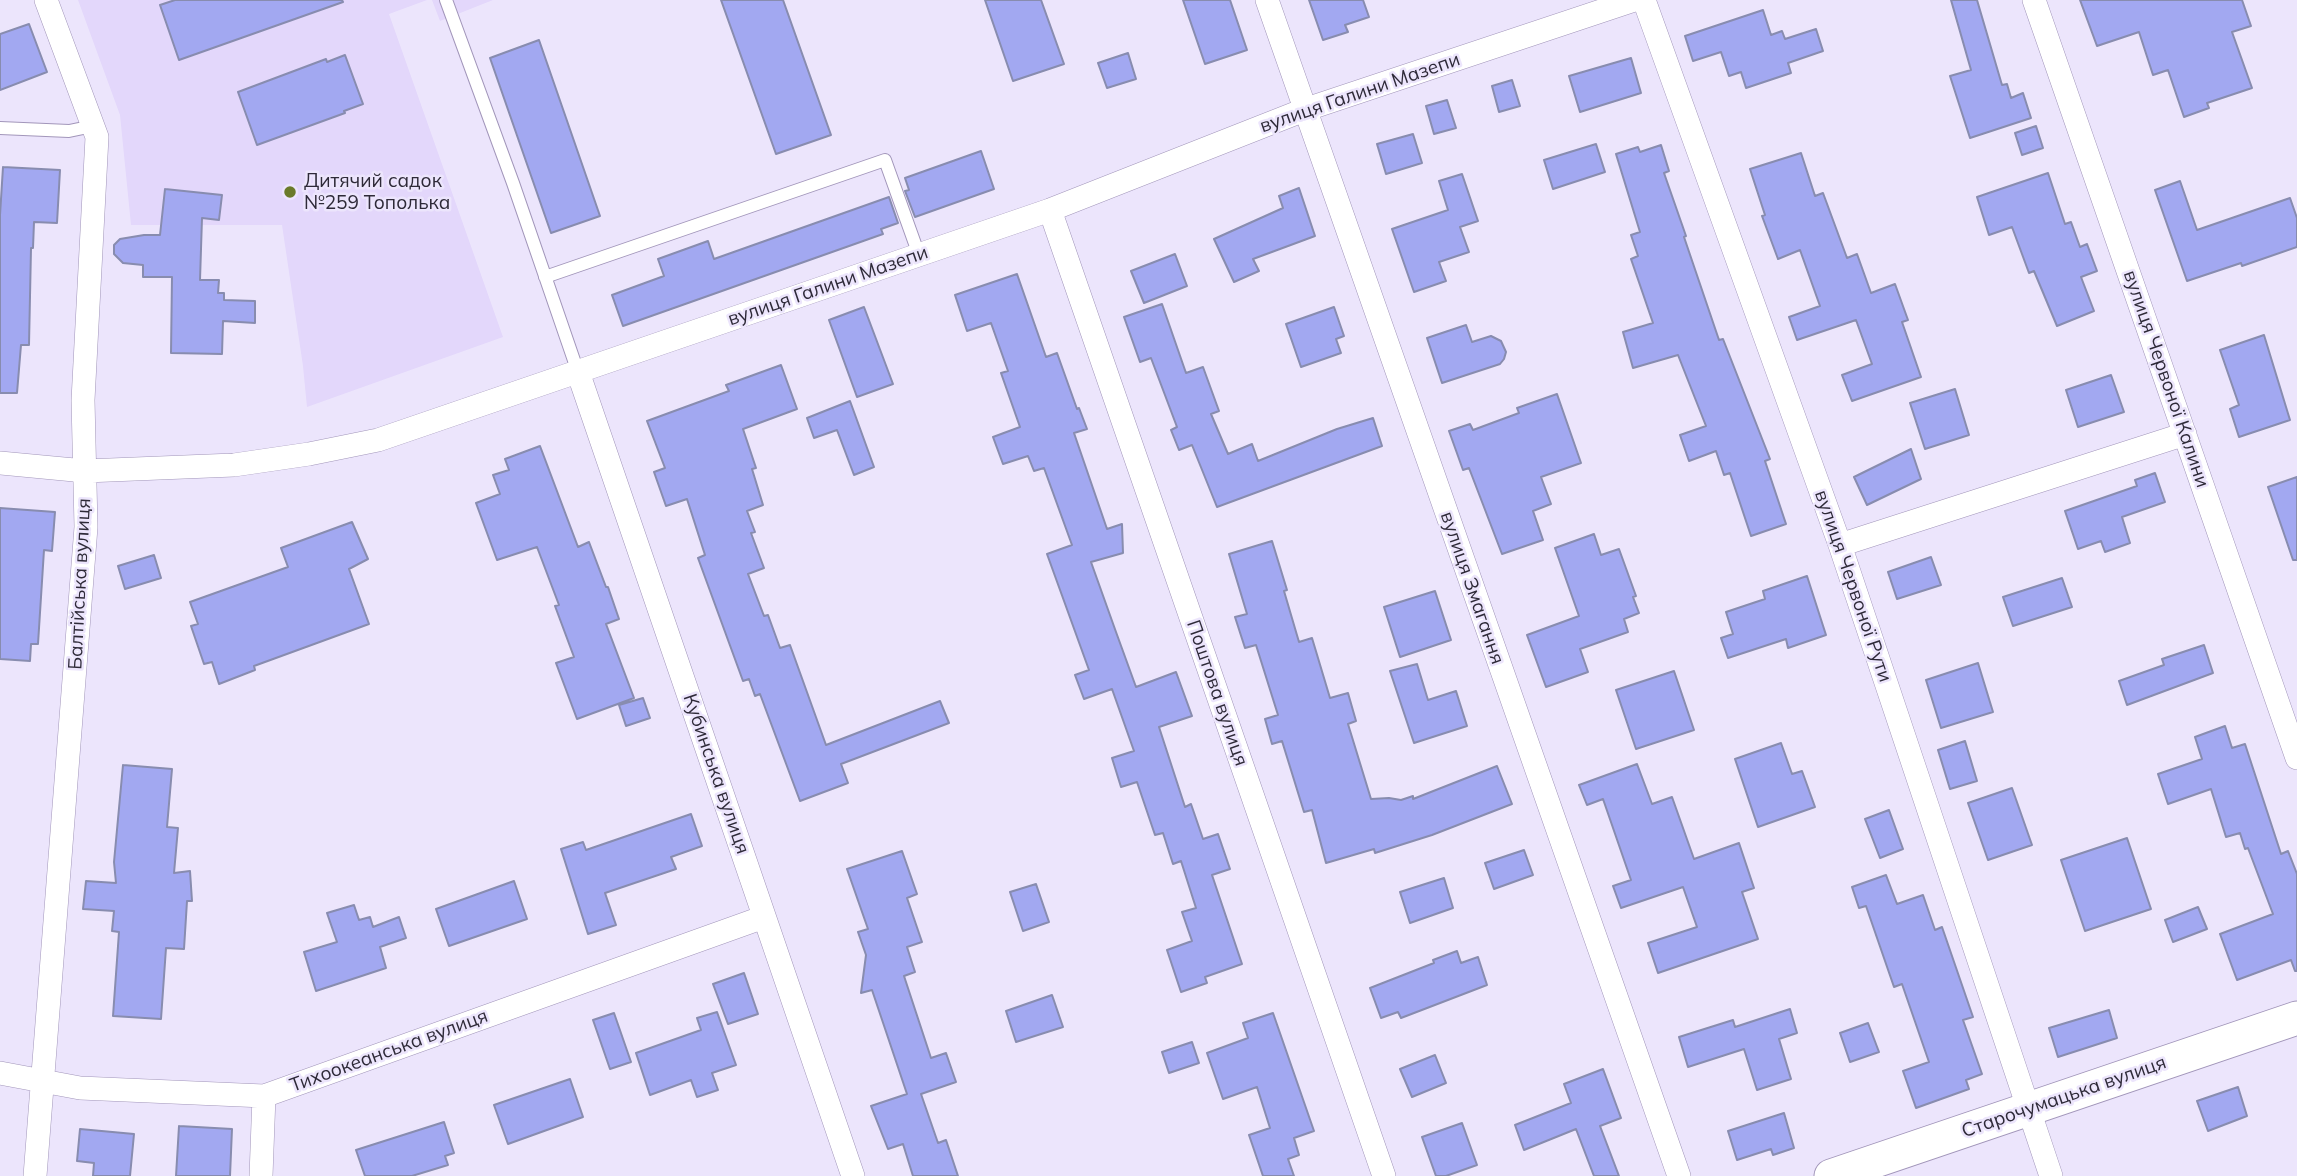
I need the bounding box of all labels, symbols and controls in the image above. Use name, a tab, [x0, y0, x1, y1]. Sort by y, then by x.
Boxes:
street label: вулиця Галини Мазепи	[1257, 48, 1463, 138]
place label: Дитячий садок №259 Тополька	[304, 170, 450, 214]
marker: Дитячий садок №259 Тополька	[282, 184, 298, 200]
street label: вулиця Галини Мазепи	[725, 241, 931, 331]
street label: вулиця Червоної Калини	[2118, 268, 2214, 490]
street label: вулиця Червоної Рути	[1809, 487, 1897, 685]
street label: Балтійська вулиця	[64, 498, 96, 670]
street label: вулиця Змагання	[1435, 509, 1509, 667]
street label: Поштова вулиця	[1181, 617, 1253, 769]
street label: Кубинська вулиця	[678, 691, 754, 857]
street label: Тихоокеанська вулиця	[287, 1005, 491, 1097]
street label: Старочумацька вулиця	[1959, 1051, 2169, 1143]

